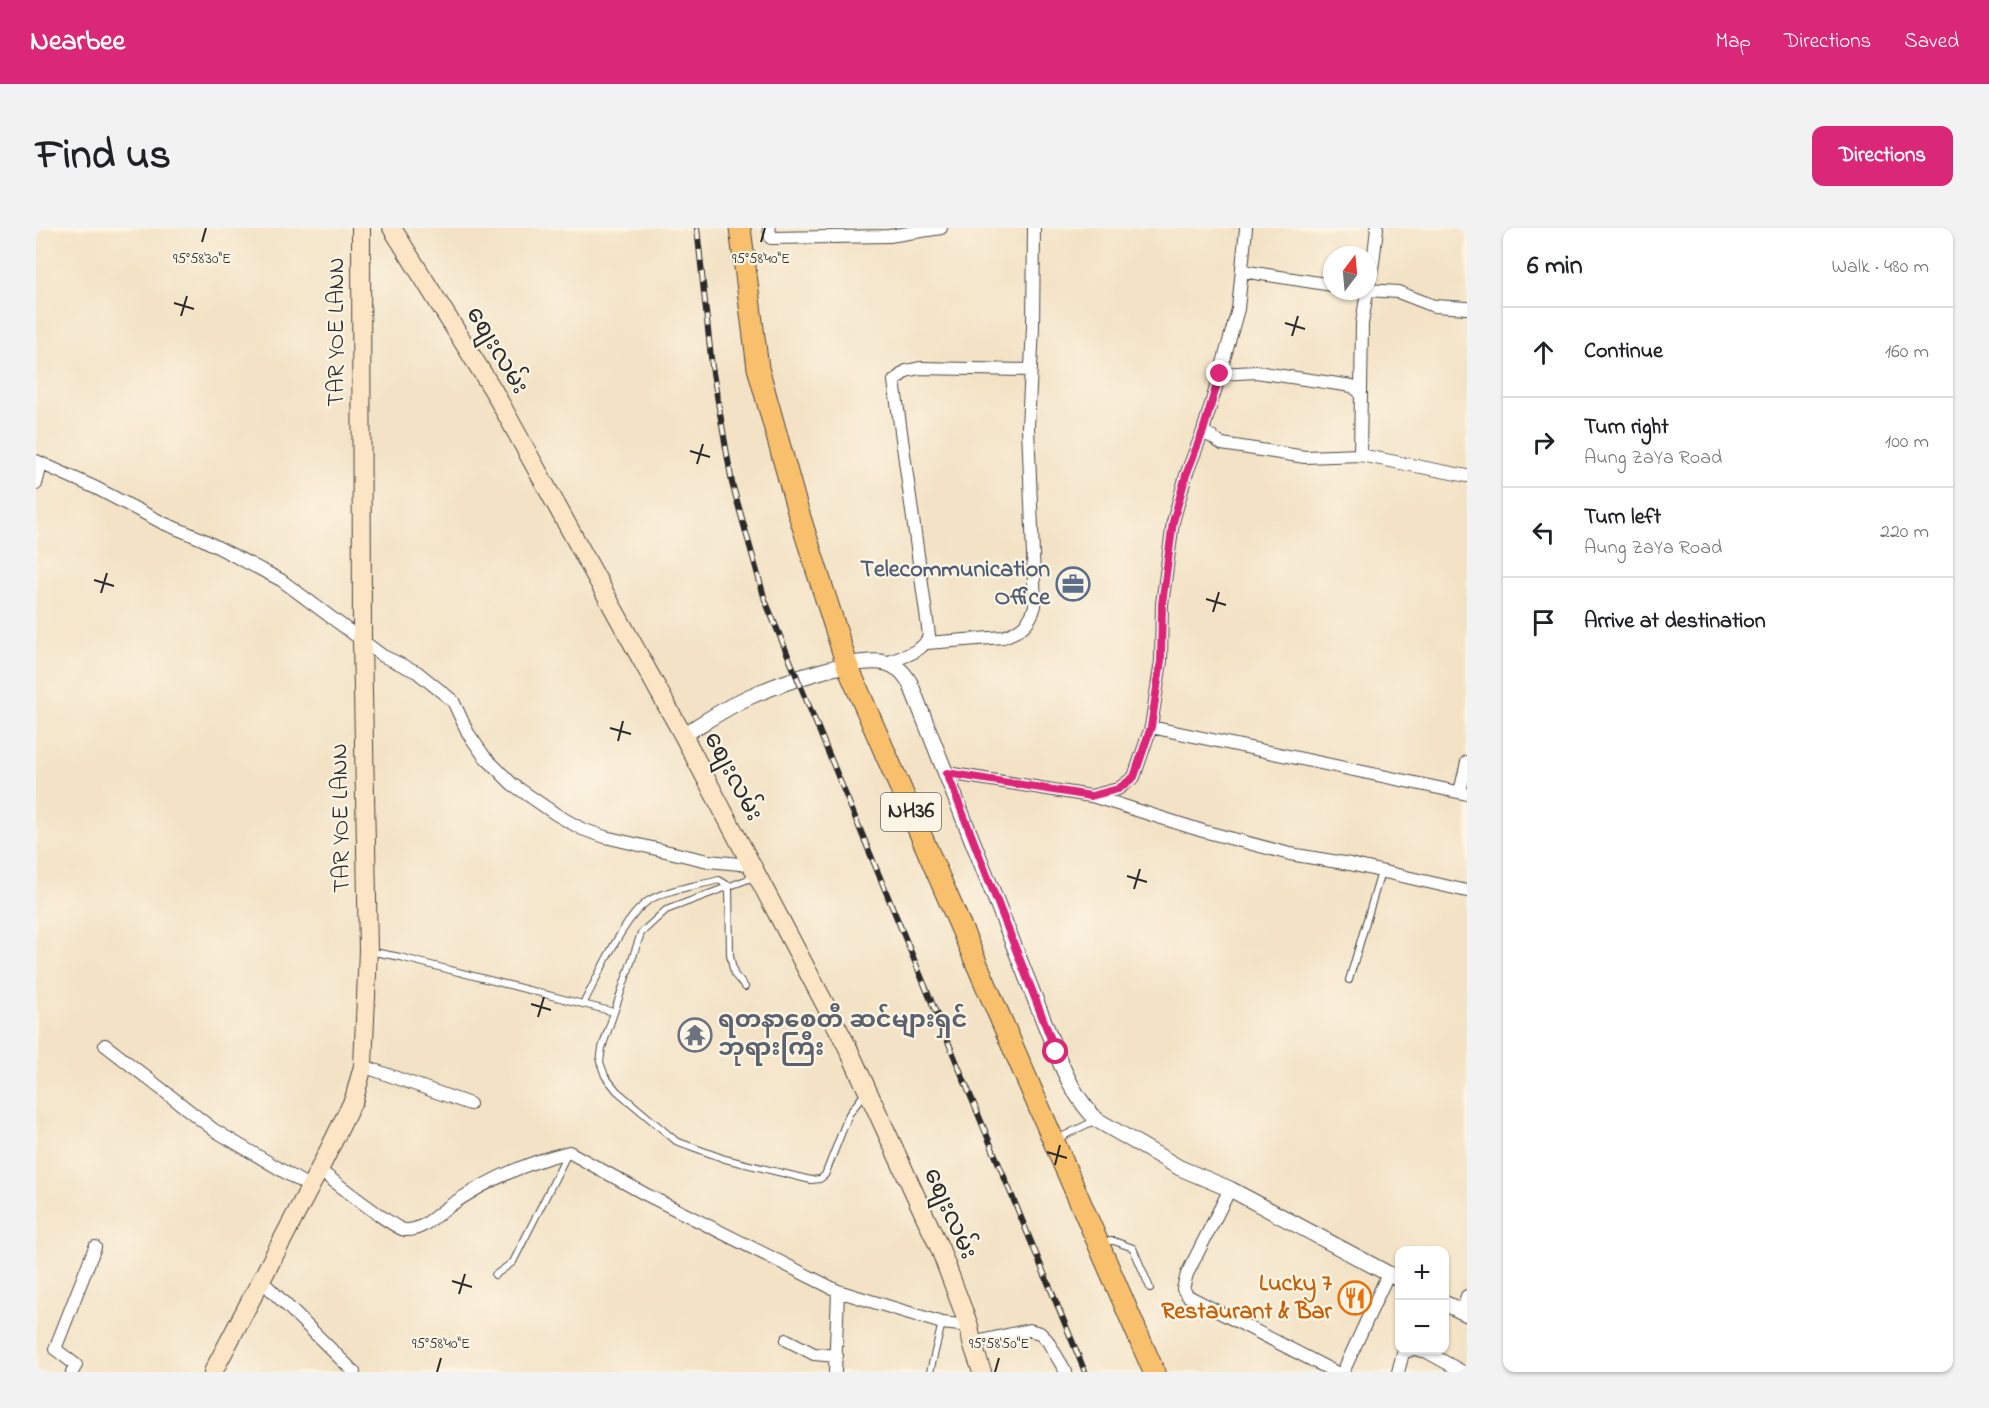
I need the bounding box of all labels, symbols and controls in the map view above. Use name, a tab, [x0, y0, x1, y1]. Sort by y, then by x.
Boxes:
text: Nearbee	[30, 22, 125, 63]
text: Map	[1715, 27, 1751, 57]
text: Directions	[1784, 27, 1871, 57]
text: Saved	[1904, 27, 1959, 57]
text: Find us	[36, 126, 171, 187]
button: Directions	[1812, 126, 1953, 186]
north arrow	[1323, 246, 1377, 300]
text: 95°58'30"E	[173, 248, 231, 270]
text: 95°58'40"E	[732, 248, 790, 270]
text: 6 min	[1527, 248, 1583, 286]
text: Walk · 480 m	[1831, 253, 1929, 282]
street label: TAR YOE LANN	[320, 257, 355, 407]
street label: စျေးလမ်း	[456, 300, 537, 402]
icon: ahead	[1527, 336, 1560, 369]
text: Continue	[1584, 336, 1663, 368]
text: 160 m	[1885, 338, 1929, 367]
route end	[1206, 360, 1232, 386]
text: Turn right	[1584, 412, 1669, 444]
icon: right	[1527, 426, 1560, 459]
text: 100 m	[1885, 428, 1929, 457]
text: Aung ZaYa Road	[1584, 444, 1722, 473]
text: Turn left	[1584, 502, 1661, 534]
icon: left	[1527, 516, 1560, 549]
text: 220 m	[1880, 518, 1929, 547]
text: Aung ZaYa Road	[1584, 534, 1722, 563]
place label: Telecommunication Office	[860, 553, 1051, 616]
office icon: Telecommunication Office	[1055, 566, 1091, 602]
icon: arrive	[1527, 606, 1560, 639]
text: Arrive at destination	[1584, 606, 1766, 638]
street label: စျေးလမ်း	[694, 725, 771, 828]
street label: TAR YOE LANN	[323, 743, 361, 893]
road number: NH36	[881, 793, 941, 831]
place label: ရတနာစေတီ ဆင်များရှင် ဘုရားကြီး	[718, 1003, 967, 1067]
temple icon: ရတနာစေတီ ဆင်များရှင် ဘုရားကြီး	[677, 1017, 713, 1053]
route start	[1042, 1038, 1068, 1064]
street label: စျေးလမ်း	[913, 1162, 986, 1265]
map controls	[1395, 1246, 1449, 1354]
button: +	[1395, 1246, 1449, 1300]
place label: Lucky 7 Restaurant & Bar	[1161, 1267, 1333, 1330]
restaurant icon: Lucky 7 Restaurant & Bar	[1337, 1280, 1373, 1316]
button: −	[1395, 1300, 1449, 1354]
text: 95°58'40"E	[412, 1333, 470, 1355]
text: 95°58'50"E	[969, 1333, 1029, 1355]

